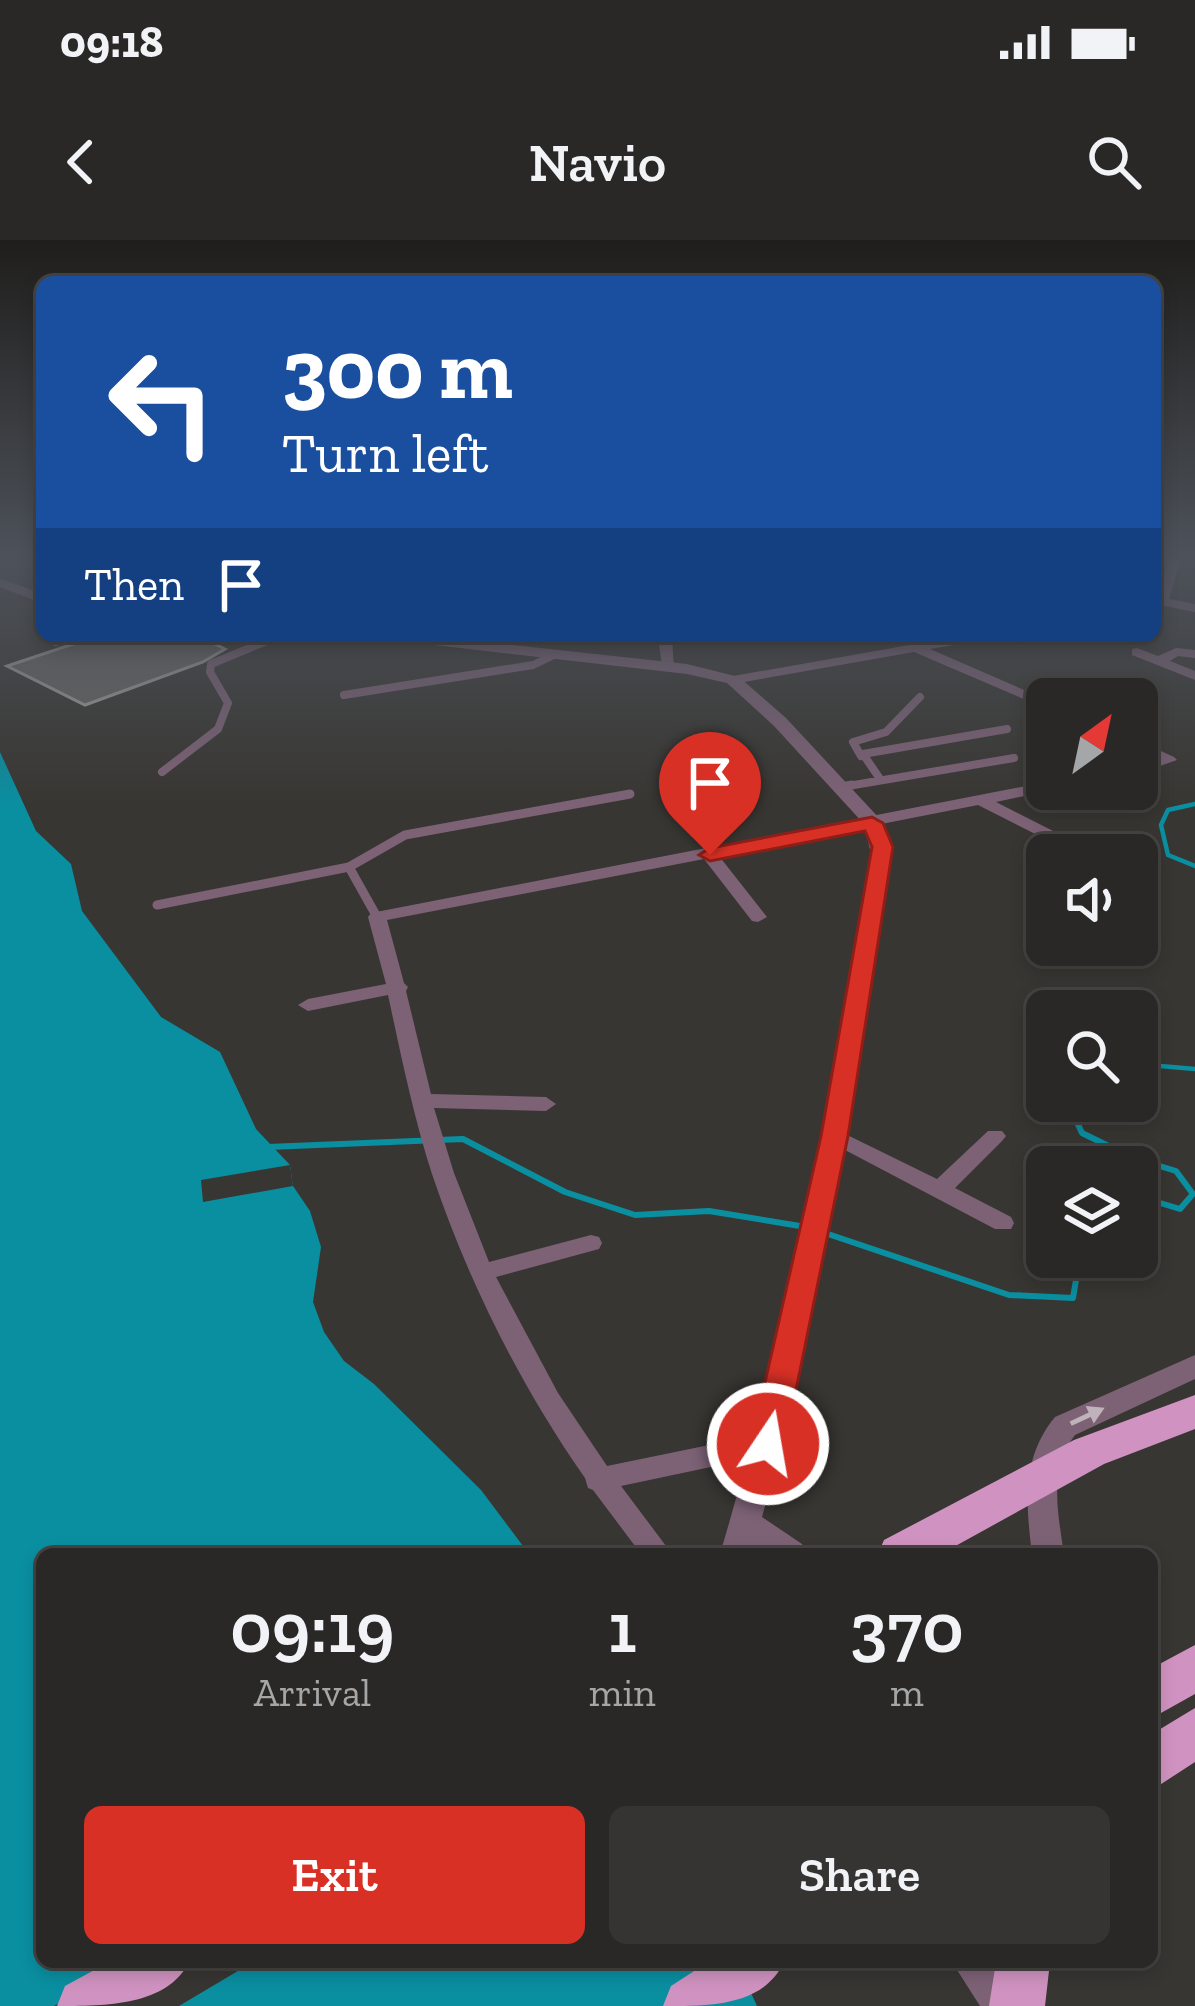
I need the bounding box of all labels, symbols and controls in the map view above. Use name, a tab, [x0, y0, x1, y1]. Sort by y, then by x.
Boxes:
text: 09:18	[60, 15, 164, 69]
icon: back	[48, 129, 114, 195]
icon: search	[1081, 129, 1147, 195]
text: Navio	[529, 130, 666, 195]
text: 300 m	[282, 319, 513, 420]
icon: left	[84, 324, 240, 480]
text: Turn left	[282, 421, 489, 486]
icon: arrive	[208, 552, 274, 618]
text: Then	[84, 558, 184, 612]
north arrow	[1026, 678, 1158, 810]
map controls	[1026, 678, 1158, 1278]
pin	[659, 732, 761, 855]
icon: arrive	[677, 750, 743, 816]
button: sound	[1026, 834, 1158, 966]
button: search	[1026, 990, 1158, 1122]
button: layers	[1026, 1146, 1158, 1278]
position arrow	[705, 1381, 831, 1507]
one-way arrow	[1070, 1406, 1105, 1426]
text: 09:19	[230, 1584, 394, 1670]
text: 1	[608, 1584, 637, 1670]
text: 370	[850, 1584, 964, 1670]
text: Arrival	[254, 1669, 371, 1716]
text: min	[589, 1669, 656, 1716]
text: m	[890, 1669, 924, 1716]
button: Exit	[84, 1806, 585, 1944]
button: Share	[609, 1806, 1110, 1944]

